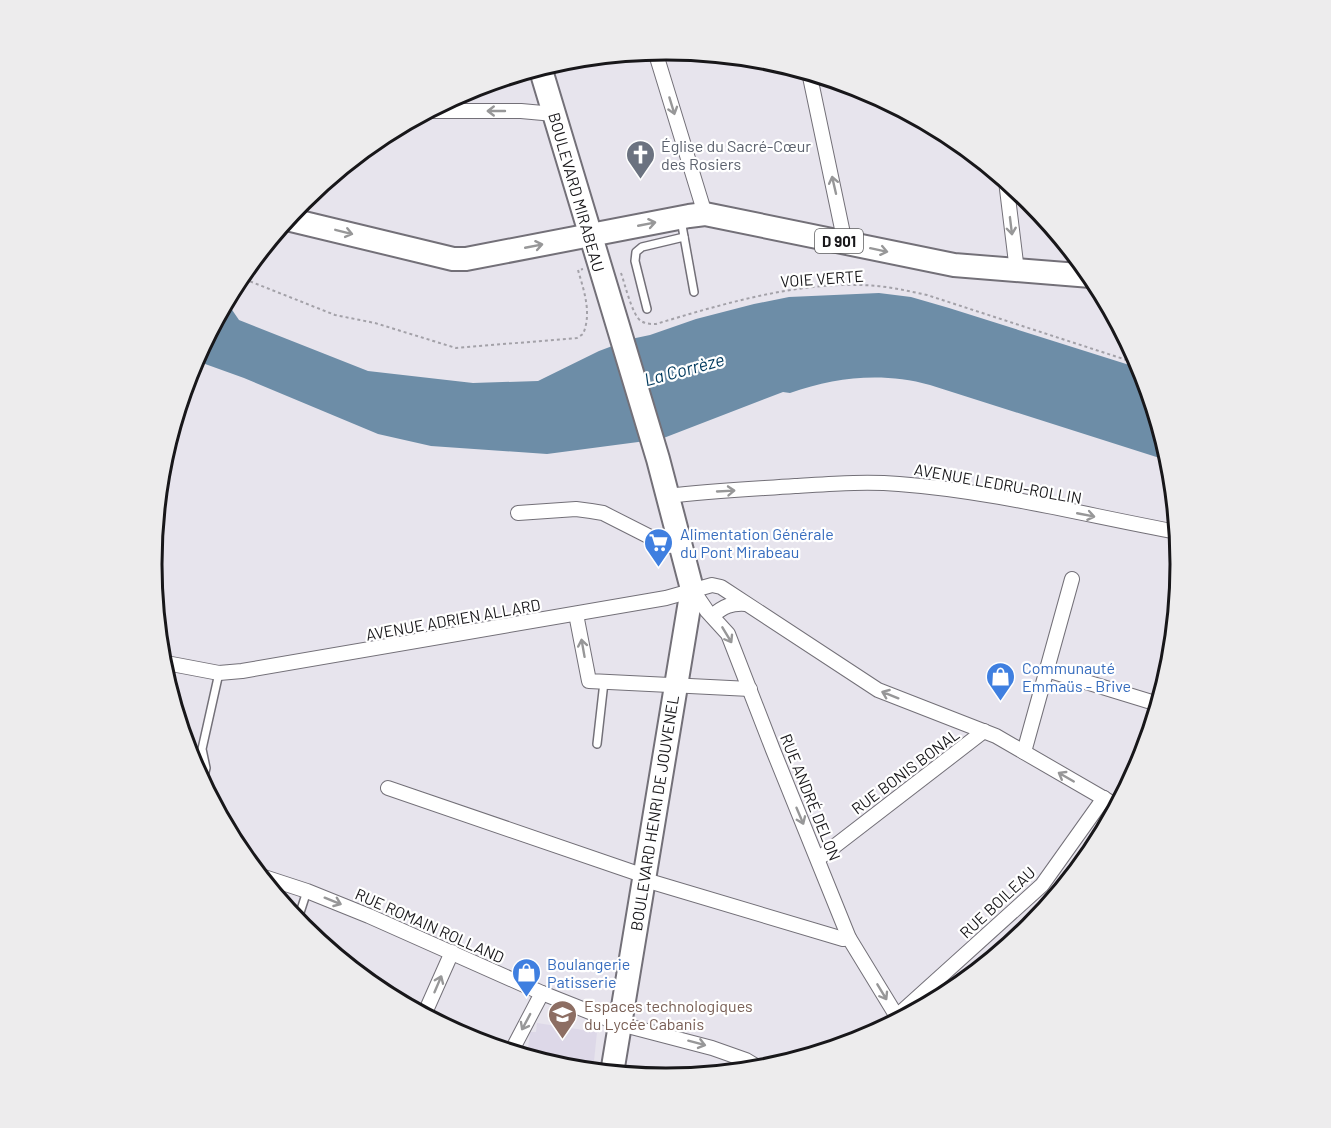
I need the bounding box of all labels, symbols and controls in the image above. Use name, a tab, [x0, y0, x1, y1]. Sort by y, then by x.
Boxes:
one-way arrow	[667, 96, 678, 115]
one-way arrow	[487, 105, 507, 117]
street label: BOULEVARD MIRABEAU	[545, 110, 609, 274]
place label: Église du Sacré-Cœur des Rosiers	[661, 136, 811, 173]
church icon: Église du Sacré-Cœur des Rosiers	[624, 138, 656, 180]
one-way arrow	[828, 176, 839, 195]
one-way arrow	[1006, 216, 1017, 236]
one-way arrow	[636, 218, 656, 229]
one-way arrow	[334, 227, 353, 239]
road number: D 901	[815, 229, 863, 253]
one-way arrow	[524, 240, 543, 251]
one-way arrow	[869, 244, 888, 256]
street label: VOIE VERTE	[780, 266, 864, 290]
water label: La Corrèze	[642, 348, 726, 390]
street label: AVENUE LEDRU-ROLLIN	[913, 459, 1083, 507]
one-way arrow	[716, 485, 736, 496]
one-way arrow	[1076, 510, 1095, 521]
place label: Alimentation Générale du Pont Mirabeau	[680, 524, 834, 561]
supermarket icon: Alimentation Générale du Pont Mirabeau	[643, 526, 675, 568]
street label: AVENUE ADRIEN ALLARD	[364, 594, 542, 644]
one-way arrow	[720, 627, 733, 644]
one-way arrow	[577, 639, 588, 658]
place label: Communauté Emmaüs - Brive	[1022, 658, 1131, 695]
shop icon: Communauté Emmaüs - Brive	[985, 660, 1017, 702]
one-way arrow	[881, 688, 900, 699]
street label: BOULEVARD HENRI DE JOUVENEL	[626, 694, 682, 932]
street label: RUE BONIS BONAL	[847, 724, 963, 818]
street label: RUE ANDRÉ DELON	[777, 731, 845, 863]
one-way arrow	[1058, 770, 1075, 782]
one-way arrow	[795, 806, 806, 824]
street label: RUE BOILEAU	[955, 862, 1039, 942]
street label: RUE ROMAIN ROLLAND	[353, 884, 507, 966]
one-way arrow	[323, 896, 342, 907]
place label: Boulangerie Patisserie	[547, 954, 630, 991]
shop icon: Boulangerie Patisserie	[510, 956, 542, 998]
one-way arrow	[433, 975, 444, 993]
one-way arrow	[876, 983, 888, 1000]
place label: Espaces technologiques du Lycée Cabanis	[584, 996, 753, 1033]
school or university icon: Espaces technologiques du Lycée Cabanis	[547, 998, 579, 1040]
one-way arrow	[520, 1013, 531, 1031]
one-way arrow	[687, 1038, 706, 1050]

